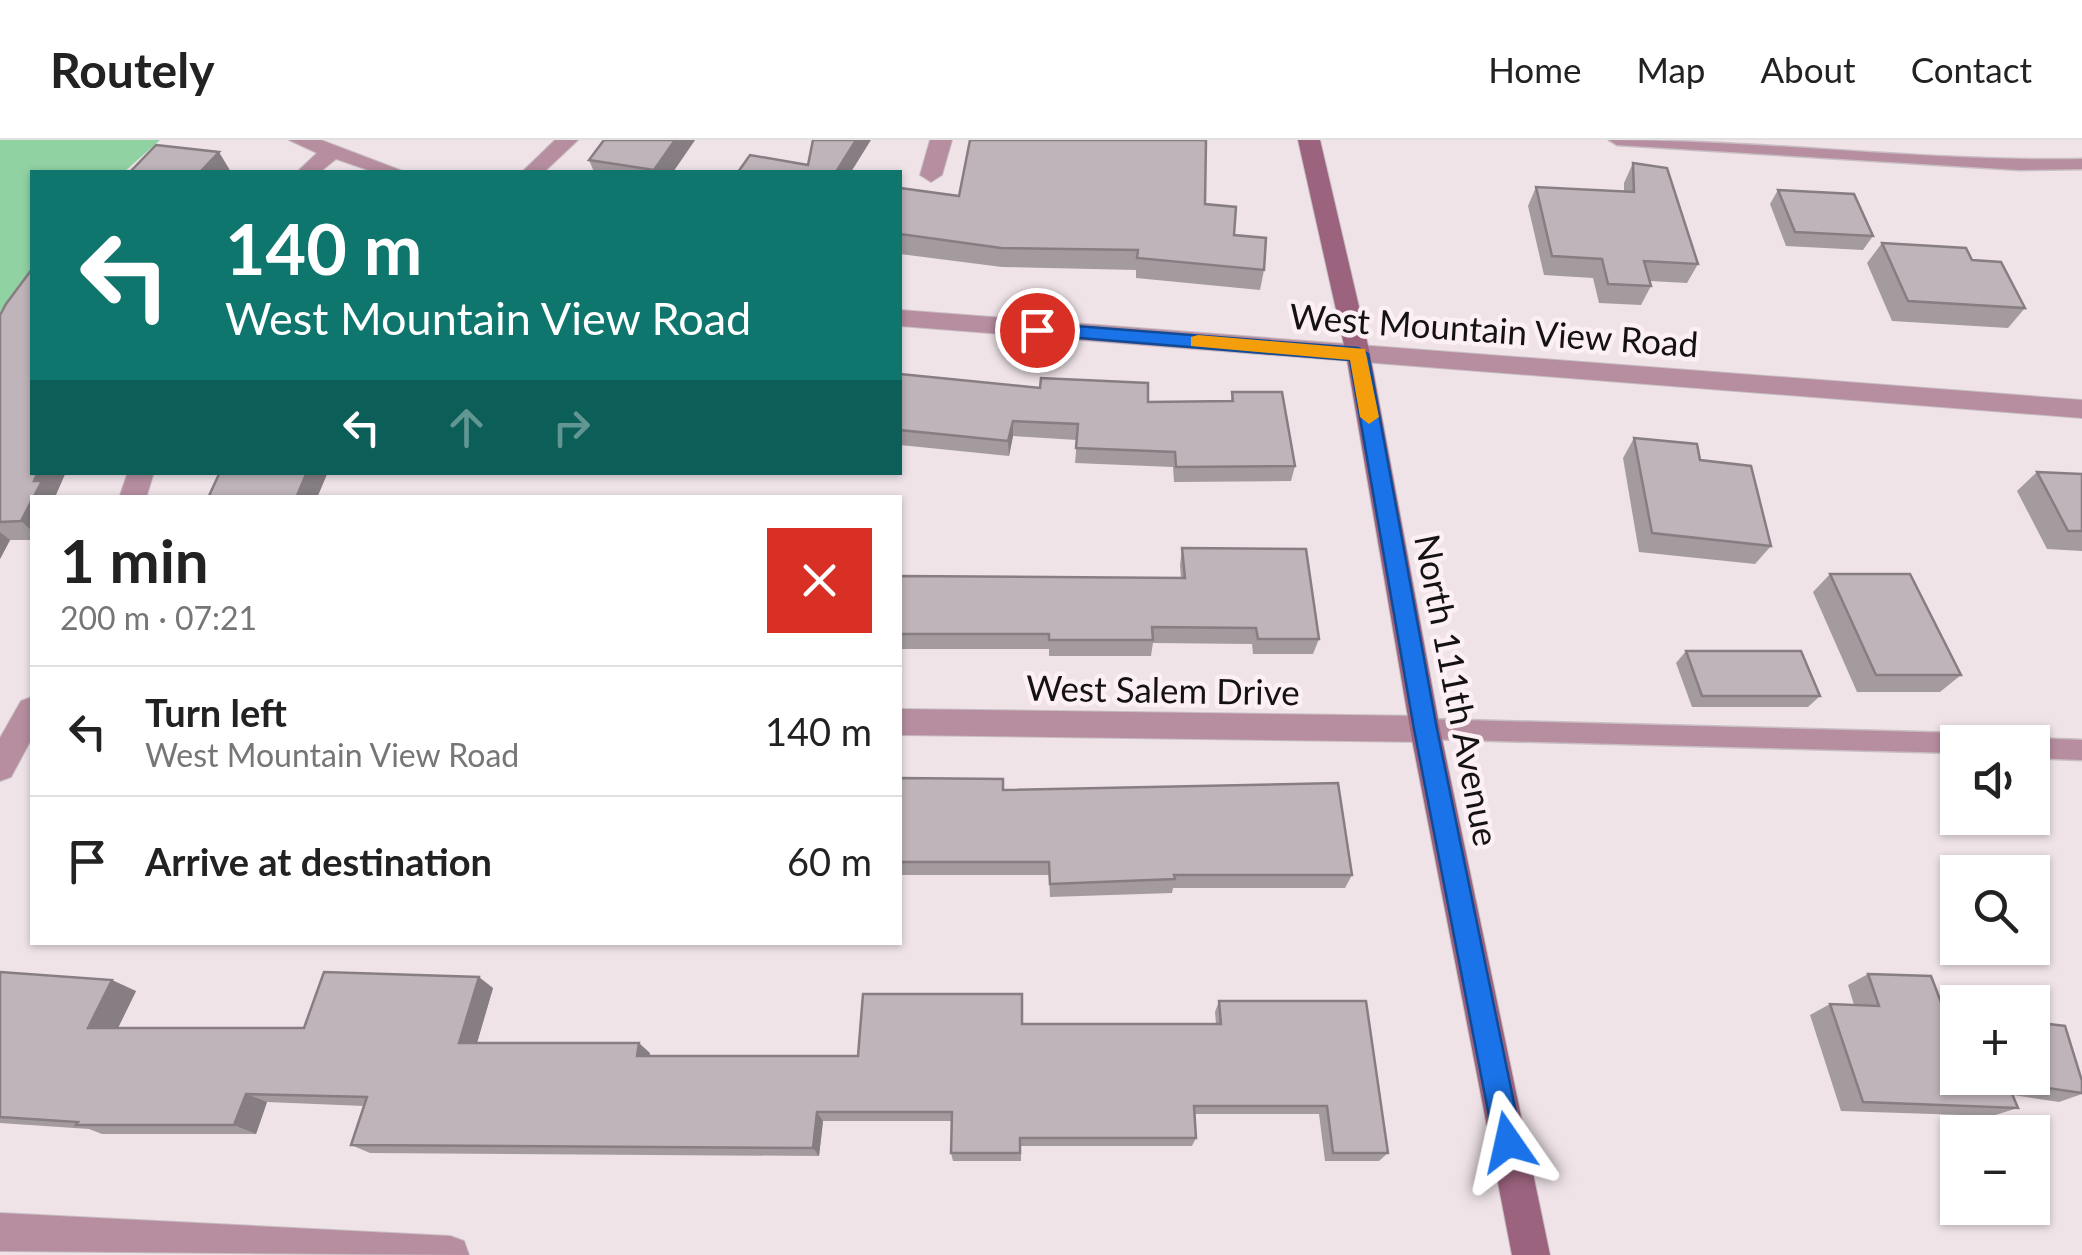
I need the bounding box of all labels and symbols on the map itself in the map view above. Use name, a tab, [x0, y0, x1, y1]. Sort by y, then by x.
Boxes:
pin	[995, 288, 1080, 373]
street label: West Mountain View Road	[1288, 294, 1700, 364]
street label: North 111th Avenue	[1407, 531, 1509, 849]
street label: West Salem Drive	[1026, 666, 1300, 712]
position arrow	[1456, 1090, 1560, 1194]

